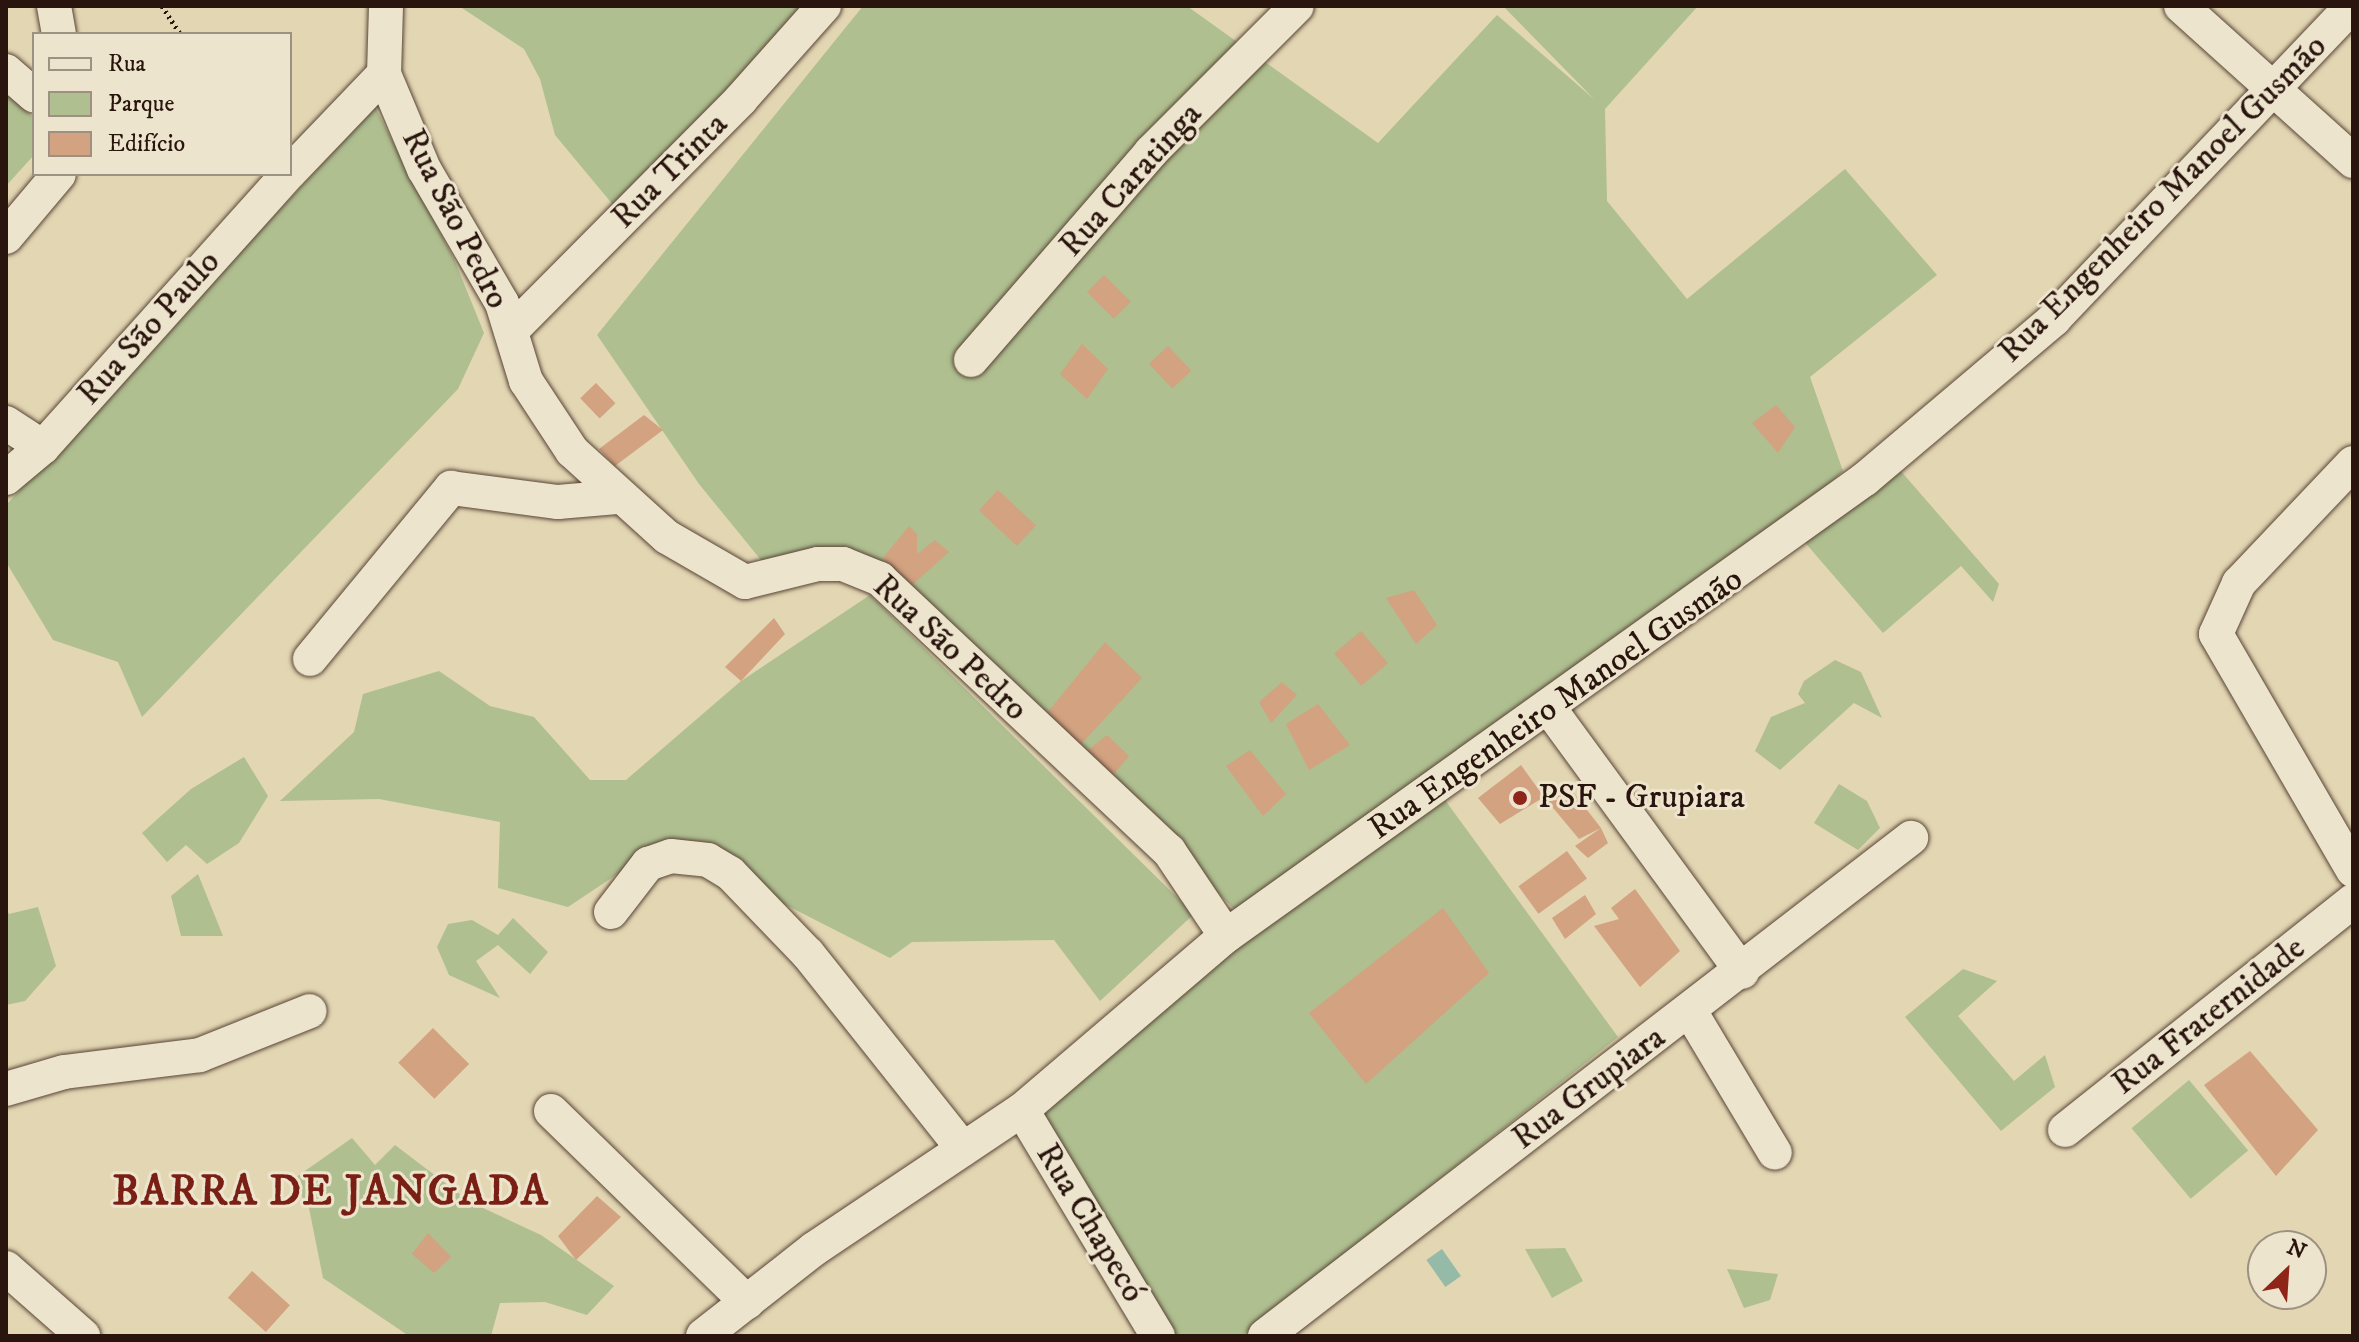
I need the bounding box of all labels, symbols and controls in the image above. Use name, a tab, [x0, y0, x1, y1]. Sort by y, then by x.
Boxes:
street label: Rua Engenheiro Manoel Gusmão	[1990, 26, 2336, 372]
legend	[32, 32, 292, 176]
text: Rua	[108, 49, 146, 79]
text: Parque	[108, 89, 174, 119]
street label: Rua Caratinga	[1051, 95, 1211, 265]
street label: Rua Trinta	[603, 104, 737, 238]
street label: Rua São Pedro	[392, 122, 518, 316]
text: Edifício	[108, 129, 185, 159]
street label: Rua São Paulo	[69, 242, 229, 414]
street label: Rua Engenheiro Manoel Gusmão	[1361, 559, 1751, 849]
street label: Rua São Pedro	[864, 566, 1036, 730]
place label: PSF - Grupiara	[1538, 778, 1745, 818]
marker: PSF - Grupiara	[1509, 787, 1531, 809]
street label: Rua Fraternidade	[2104, 928, 2314, 1104]
street label: Rua Grupiara	[1504, 1017, 1674, 1159]
street label: Rua Chapecó	[1027, 1136, 1153, 1310]
district label: BARRA DE JANGADA	[112, 1167, 550, 1217]
north arrow	[2247, 1230, 2327, 1310]
text: N	[2283, 1234, 2310, 1266]

